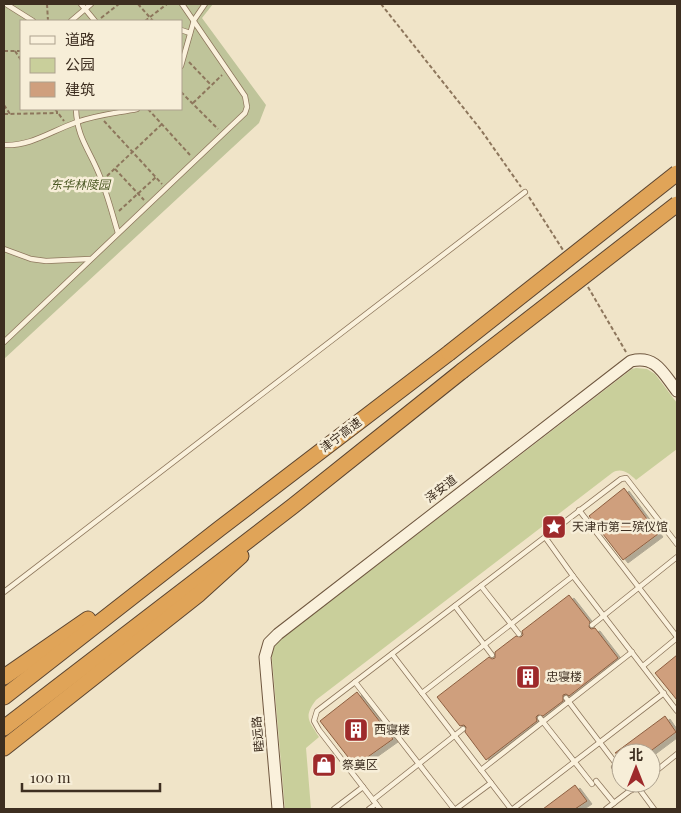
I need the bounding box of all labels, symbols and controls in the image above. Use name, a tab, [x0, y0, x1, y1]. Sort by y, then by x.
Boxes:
legend	[20, 20, 182, 110]
text: 道路	[65, 29, 95, 49]
text: 公园	[65, 54, 95, 74]
text: 建筑	[65, 79, 95, 99]
park label: 东华林陵园	[50, 176, 112, 192]
street label: 津宁高速	[316, 413, 364, 455]
street label: 泽安道	[421, 471, 459, 506]
place icon: 天津市第二殡仪馆	[541, 514, 567, 540]
place label: 天津市第二殡仪馆	[572, 518, 668, 534]
building icon: 忠寝楼	[515, 664, 541, 690]
place label: 忠寝楼	[546, 668, 582, 684]
street label: 睦远路	[247, 715, 267, 753]
building icon: 西寝楼	[343, 717, 369, 743]
place label: 西寝楼	[374, 721, 410, 737]
north arrow	[611, 743, 661, 793]
text: 北	[629, 745, 643, 764]
shop icon: 祭奠区	[311, 752, 337, 778]
place label: 祭奠区	[342, 756, 378, 772]
scale bar	[22, 760, 160, 792]
text: 100 m	[30, 767, 71, 787]

